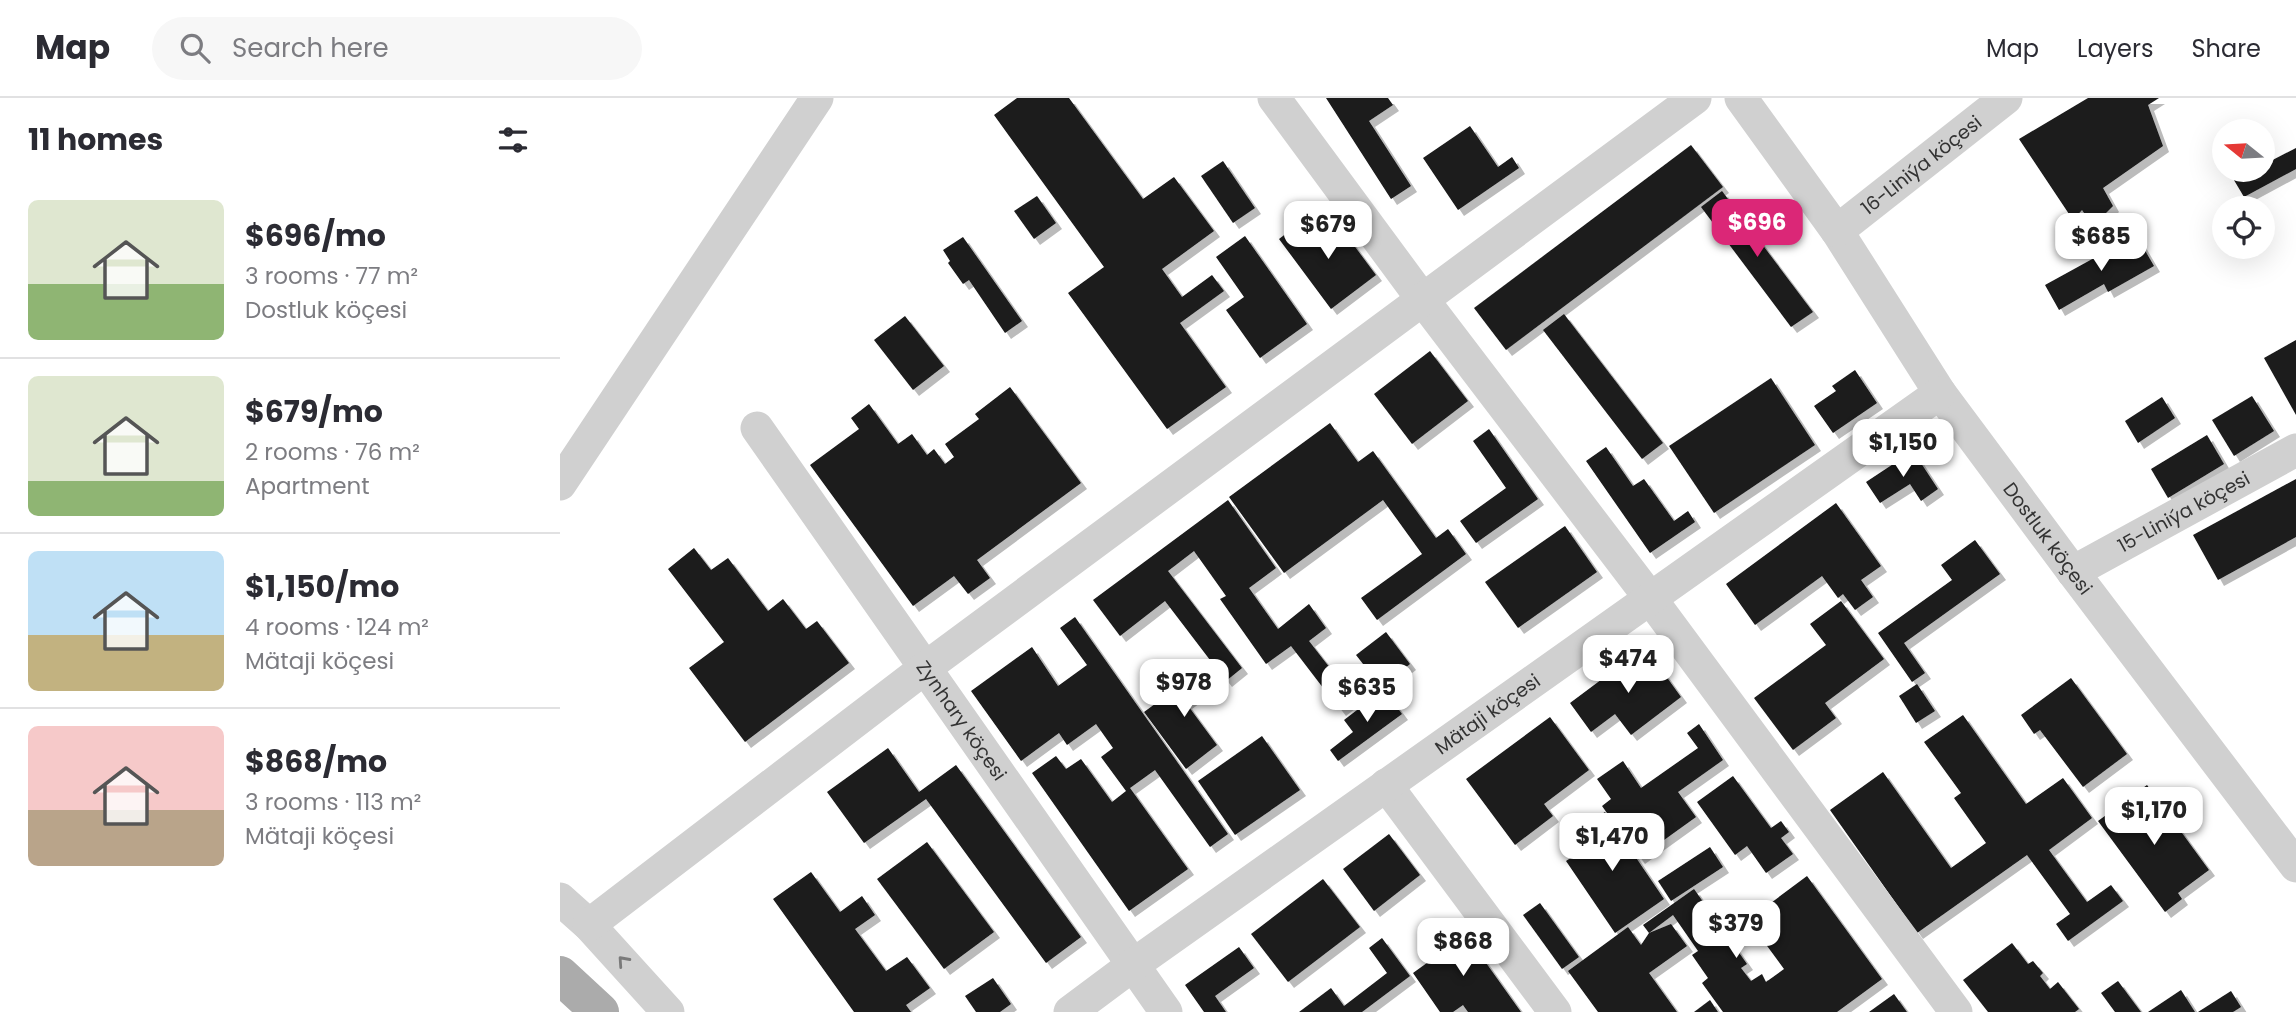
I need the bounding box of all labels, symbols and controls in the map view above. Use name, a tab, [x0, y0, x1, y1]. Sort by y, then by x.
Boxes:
search box	[152, 17, 642, 80]
text: Map	[35, 24, 110, 71]
icon: search	[176, 29, 214, 67]
text: Search here	[232, 30, 389, 66]
text: Map	[1986, 32, 2039, 65]
text: Layers	[2077, 32, 2153, 65]
text: Share	[2191, 32, 2261, 65]
street label: 16-Liniýa köçesi	[1855, 109, 1987, 221]
text: 11 homes	[28, 118, 163, 161]
north arrow	[2212, 119, 2275, 182]
map controls	[2212, 119, 2275, 259]
icon: filters	[494, 121, 532, 159]
button: locate	[2212, 196, 2275, 259]
pin: $696	[1716, 200, 1798, 259]
pin: $679	[1287, 202, 1369, 261]
text: $696	[1728, 206, 1786, 238]
text: $679	[1300, 208, 1356, 240]
text: $696/mo	[245, 214, 386, 257]
pin: $685	[2060, 214, 2142, 273]
text: $685	[2071, 220, 2131, 252]
icon: home	[84, 228, 168, 312]
text: 3 rooms · 77 m²	[245, 260, 418, 292]
text: Dostluk köçesi	[245, 294, 407, 326]
text: $679/mo	[245, 390, 383, 433]
icon: home	[84, 404, 168, 488]
pin: $1,150	[1846, 420, 1960, 479]
text: $1,150	[1869, 426, 1937, 458]
text: 2 rooms · 76 m²	[245, 436, 420, 468]
street label: 15-Liniýa köçesi	[2113, 464, 2254, 559]
text: Apartment	[245, 470, 370, 502]
street label: Dostluk köçesi	[1997, 476, 2099, 600]
text: $1,150/mo	[245, 565, 399, 608]
icon: home	[84, 579, 168, 663]
text: 4 rooms · 124 m²	[245, 611, 429, 643]
pin: $474	[1587, 636, 1669, 695]
text: $474	[1599, 642, 1657, 674]
text: Mätaji köçesi	[245, 645, 394, 677]
street label: Zynhary köçesi	[910, 655, 1013, 786]
pin: $978	[1143, 660, 1225, 719]
pin: $635	[1326, 664, 1408, 724]
text: $978	[1156, 666, 1212, 698]
street label: Mätaji köçesi	[1429, 667, 1546, 760]
text: $635	[1338, 671, 1396, 703]
text: $868/mo	[245, 740, 387, 783]
icon: home	[84, 754, 168, 838]
text: 3 rooms · 113 m²	[245, 786, 421, 818]
pin: $1,170	[2097, 788, 2211, 847]
text: $1,170	[2121, 794, 2187, 826]
pin: $1,470	[1555, 814, 1669, 873]
text: Mätaji köçesi	[245, 820, 394, 852]
text: $1,470	[1575, 820, 1649, 852]
pin: $379	[1695, 900, 1777, 960]
text: $379	[1708, 907, 1764, 939]
pin: $868	[1422, 918, 1504, 978]
text: $868	[1433, 925, 1493, 957]
one-way arrow	[618, 957, 631, 970]

